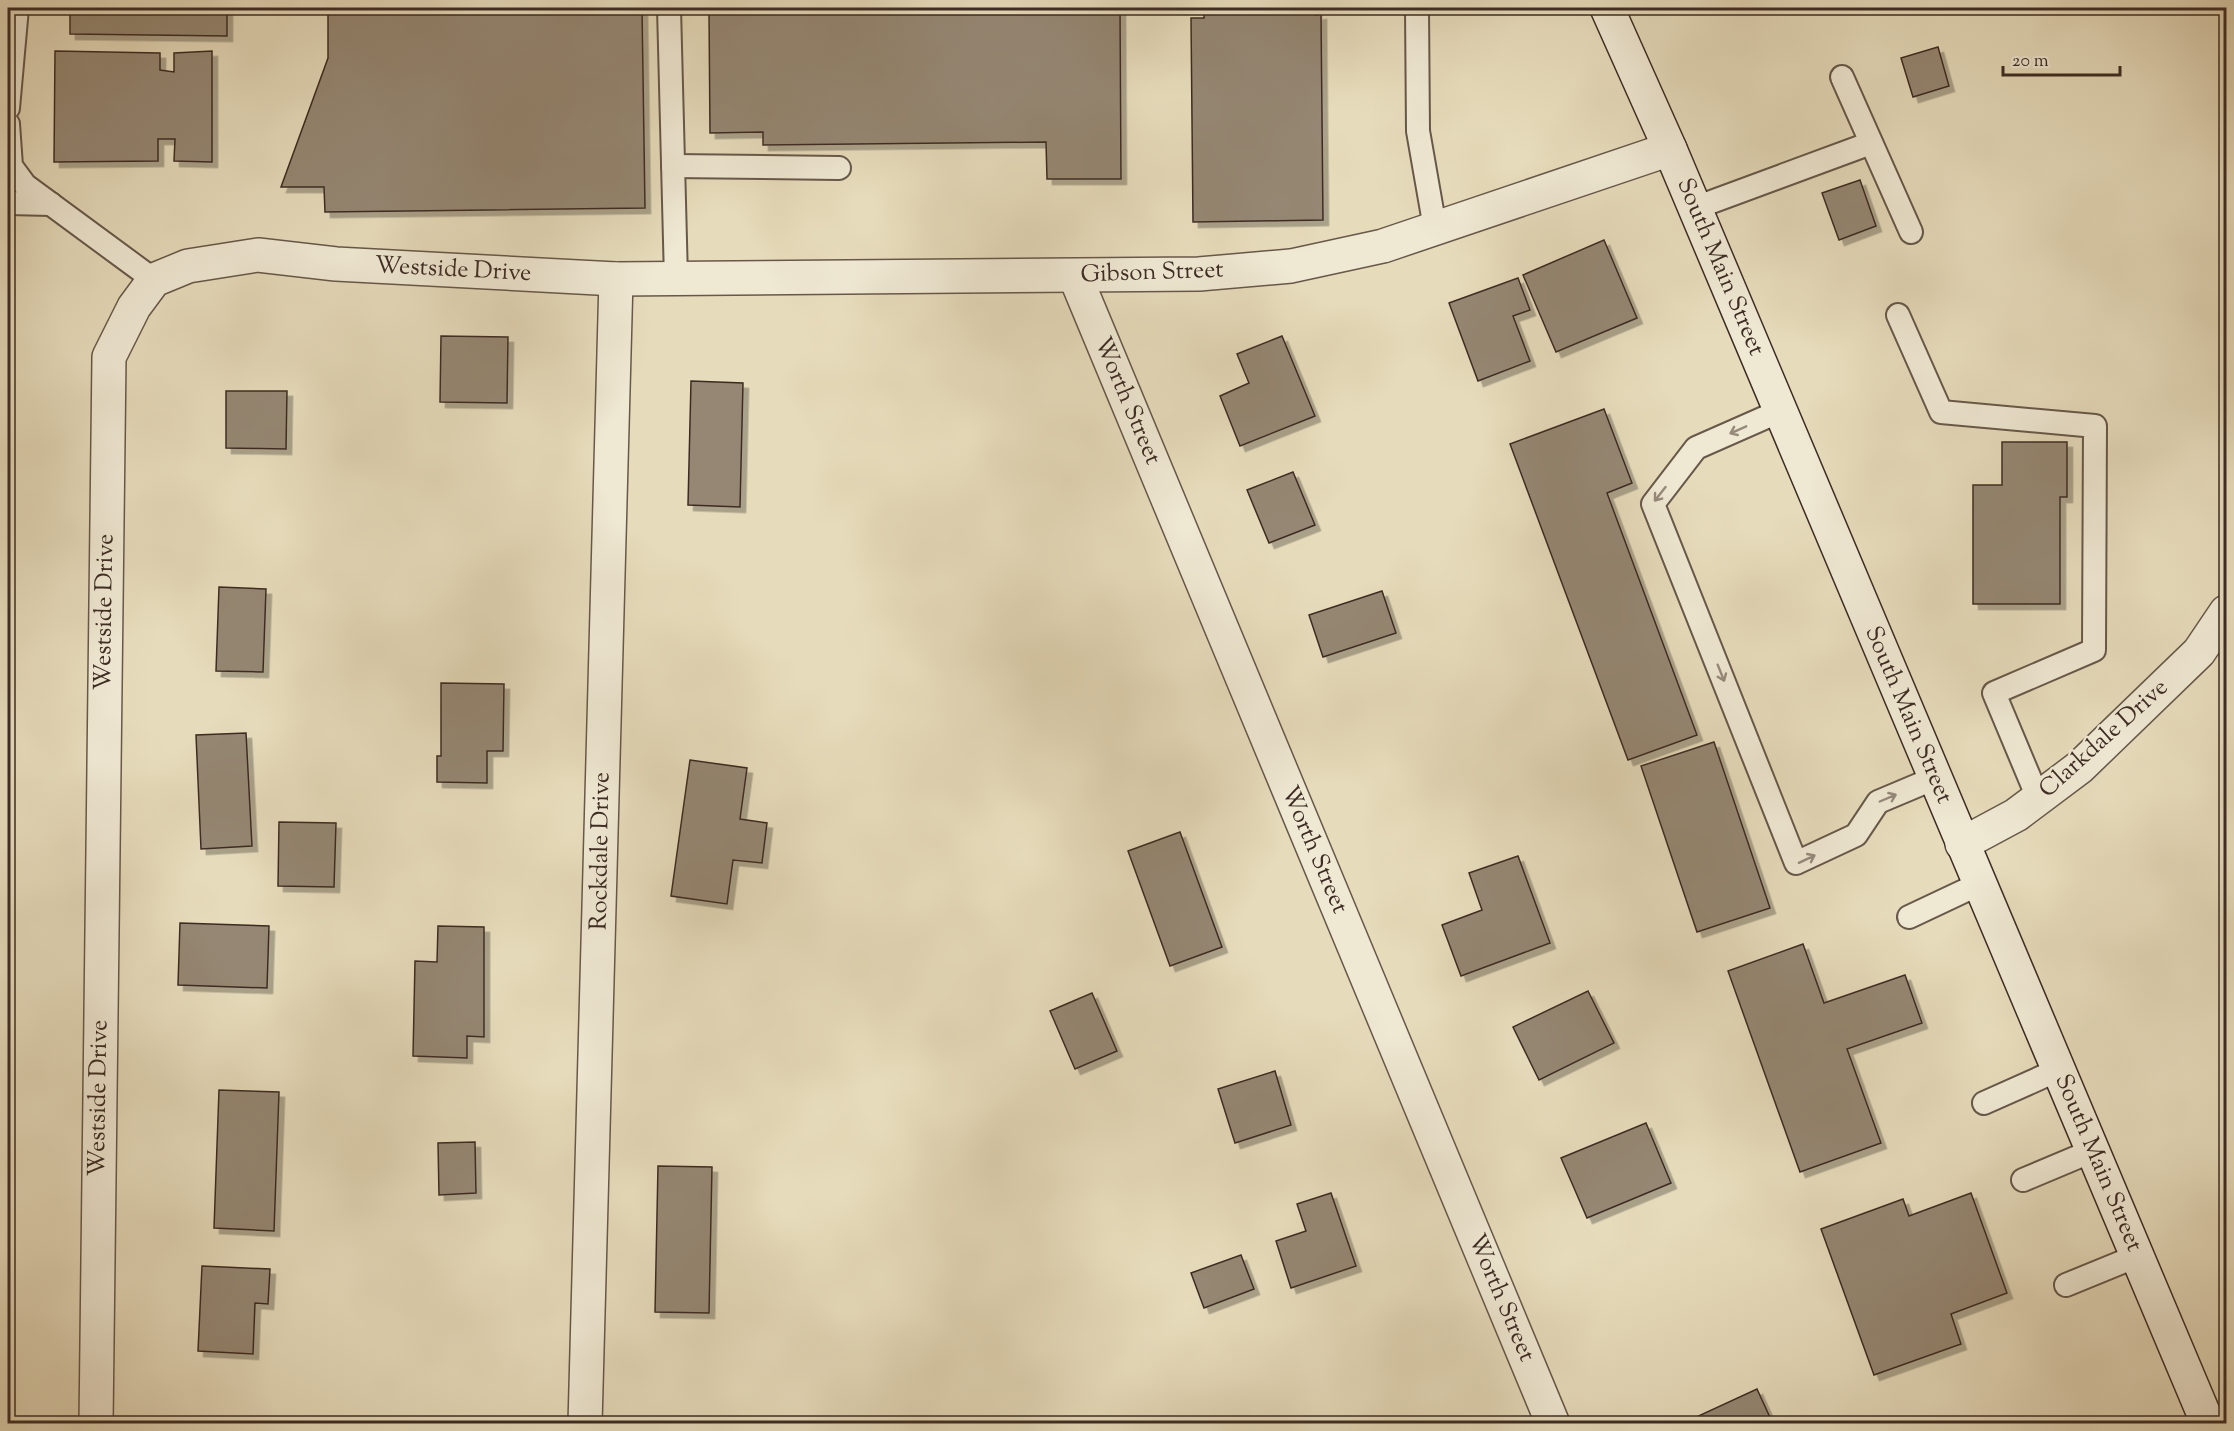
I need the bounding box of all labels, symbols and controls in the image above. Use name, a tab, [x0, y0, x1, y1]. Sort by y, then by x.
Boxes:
scale bar	[2003, 39, 2120, 77]
text: 20 m	[2012, 49, 2049, 75]
street label: South Main Street	[1667, 173, 1773, 361]
street label: Westside Drive	[374, 249, 532, 291]
street label: Gibson Street	[1080, 254, 1224, 292]
street label: Worth Street	[1085, 332, 1169, 470]
one-way arrow	[1730, 425, 1748, 436]
one-way arrow	[1654, 486, 1667, 502]
street label: Westside Drive	[87, 533, 123, 691]
street label: South Main Street	[1855, 621, 1961, 809]
one-way arrow	[1716, 664, 1727, 682]
street label: Clarkdale Drive	[2032, 672, 2176, 806]
street label: Rockdale Drive	[583, 772, 619, 930]
street label: Worth Street	[1272, 781, 1356, 919]
one-way arrow	[1879, 792, 1897, 803]
one-way arrow	[1797, 852, 1815, 864]
street label: Westside Drive	[81, 1019, 117, 1177]
street label: South Main Street	[2045, 1069, 2151, 1257]
street label: Worth Street	[1459, 1229, 1543, 1367]

